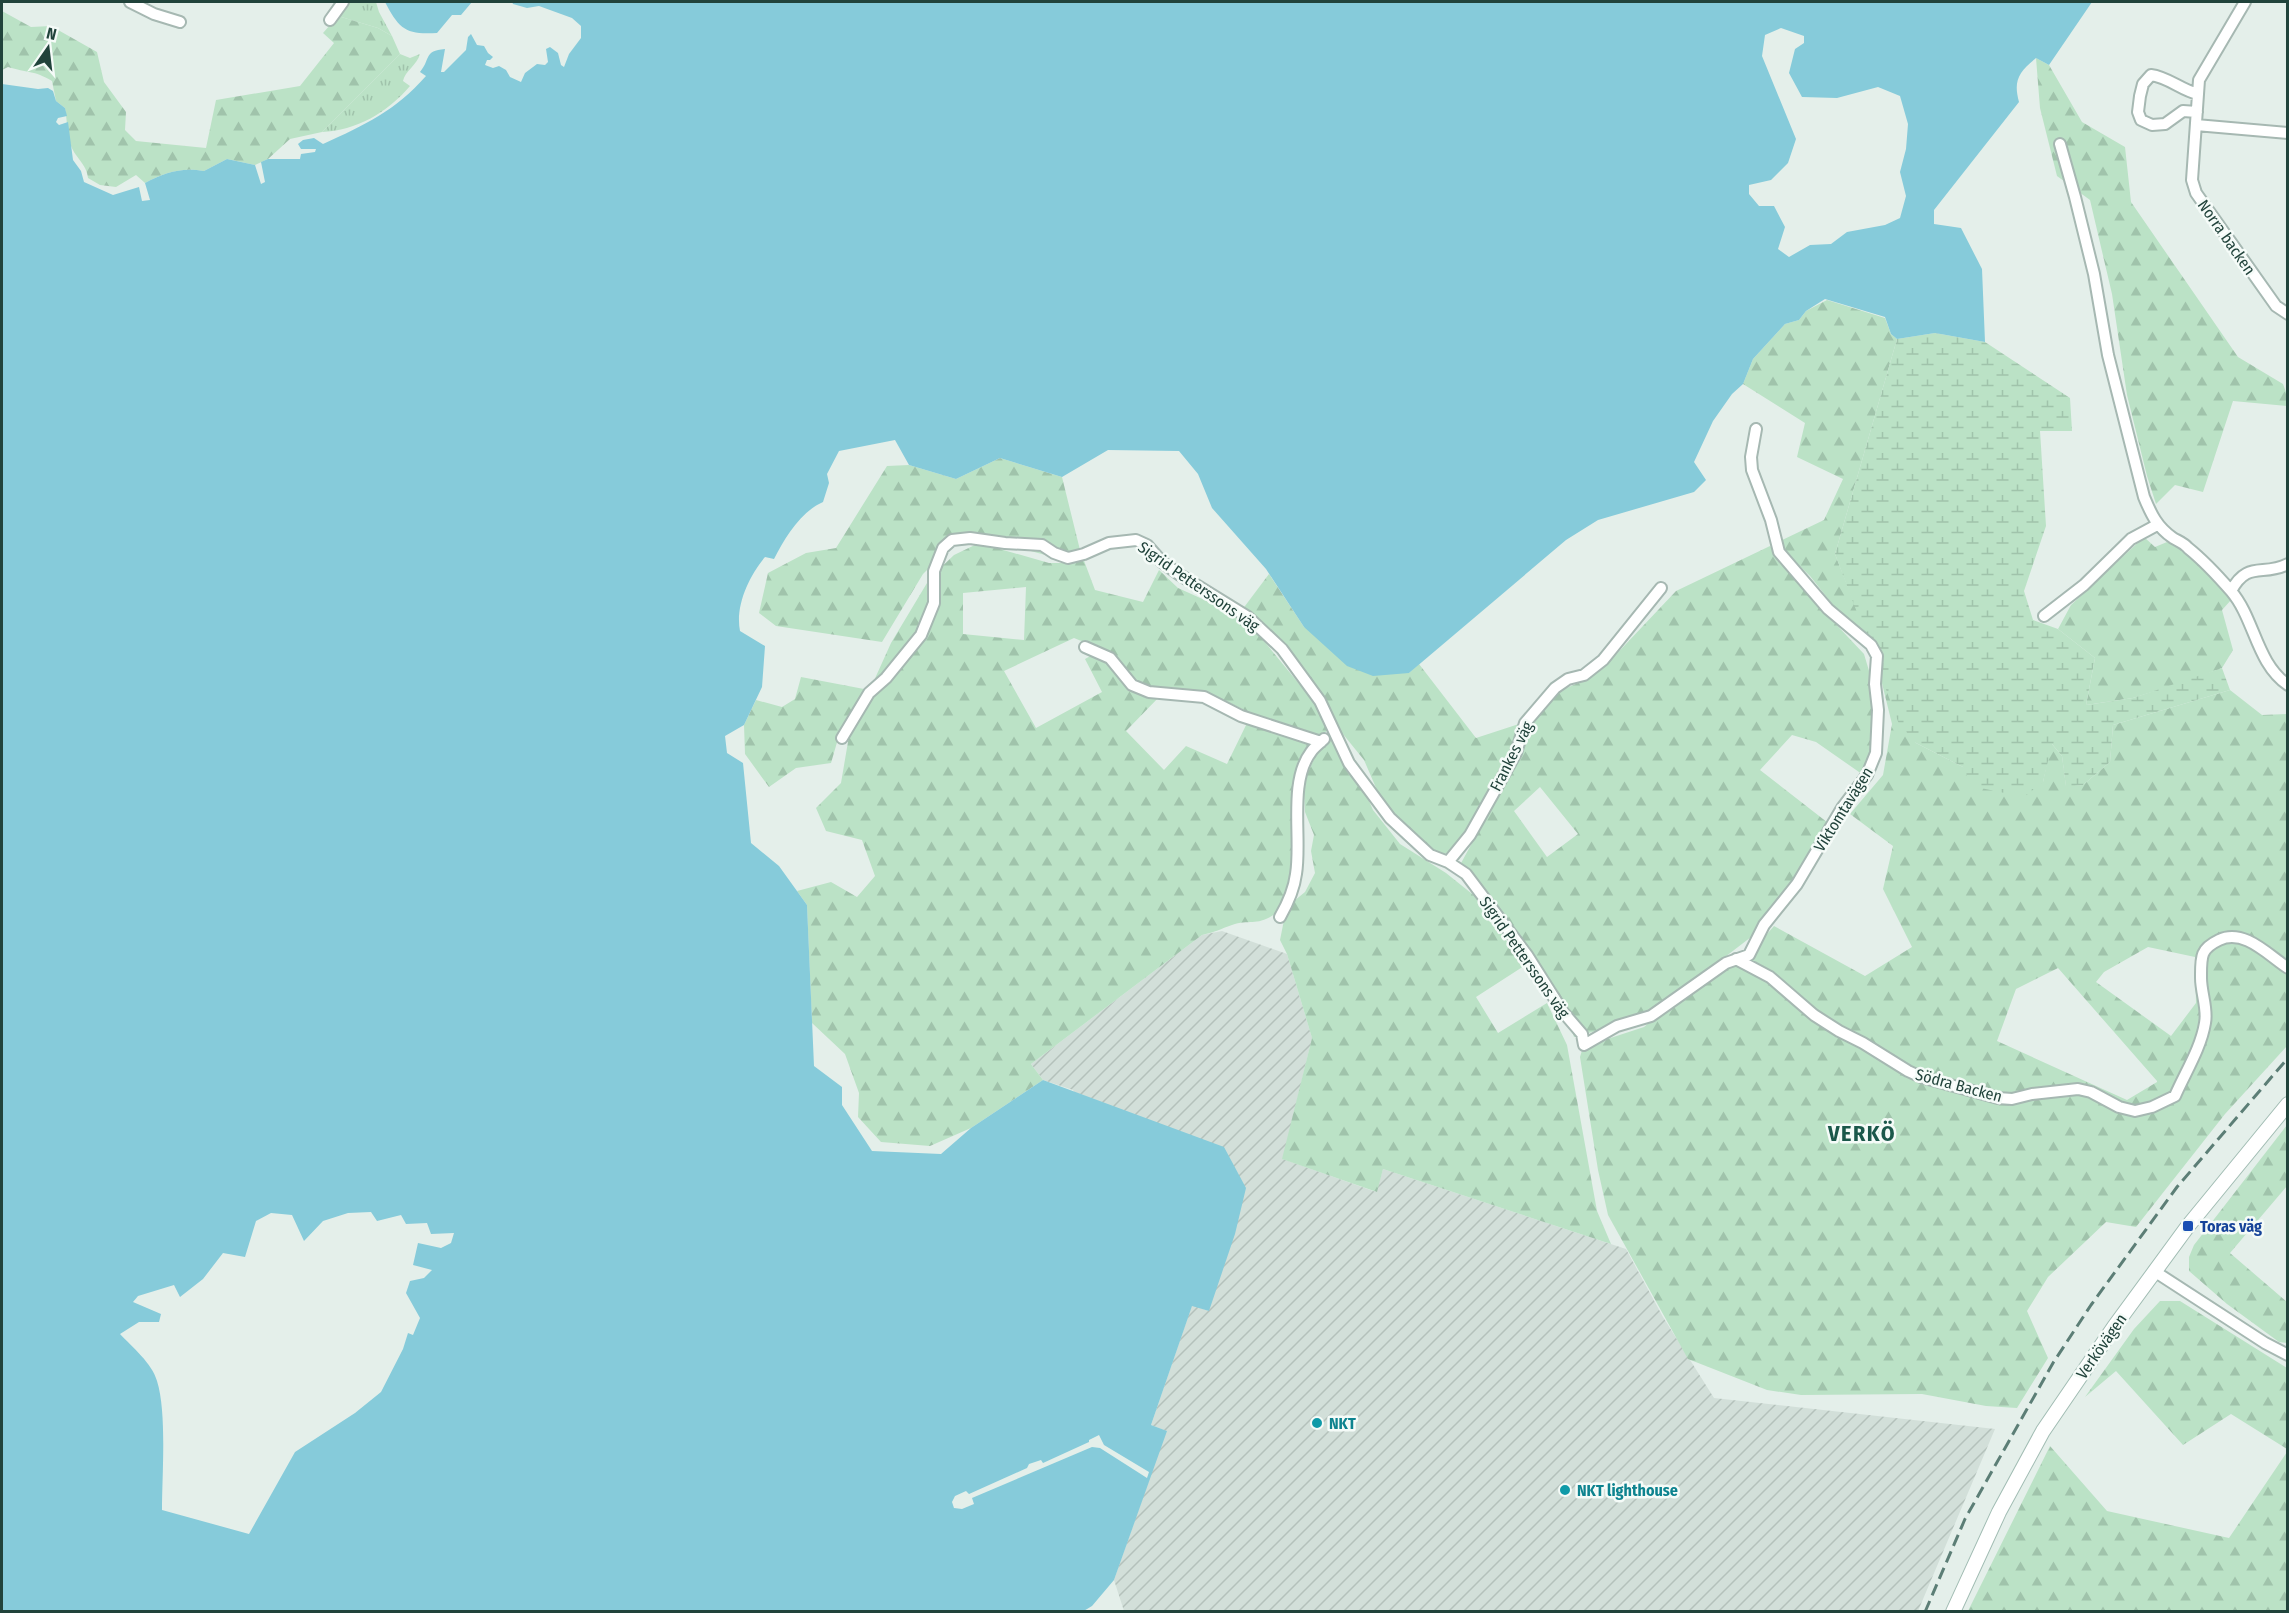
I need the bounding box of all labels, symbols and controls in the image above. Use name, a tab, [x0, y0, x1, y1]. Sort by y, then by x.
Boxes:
north arrow	[18, 18, 78, 78]
text: N	[45, 24, 58, 44]
street label: Norra backen	[2194, 196, 2259, 278]
street label: Sigrid Petterssons väg	[1134, 537, 1263, 636]
street label: Frankes väg	[1486, 718, 1537, 794]
street label: Viktomtavägen	[1810, 763, 1877, 855]
street label: Sigrid Petterssons väg	[1476, 893, 1574, 1022]
street label: Södra Backen	[1914, 1065, 2004, 1106]
district label: VERKÖ	[1827, 1120, 1896, 1147]
place label: Toras väg	[2200, 1217, 2262, 1236]
marker: Toras väg	[2181, 1219, 2195, 1233]
street label: Verkövägen	[2072, 1310, 2131, 1382]
place label: NKT	[1329, 1414, 1356, 1433]
marker: NKT	[1310, 1416, 1324, 1430]
place label: NKT lighthouse	[1577, 1481, 1678, 1500]
marker: NKT lighthouse	[1558, 1483, 1572, 1497]

